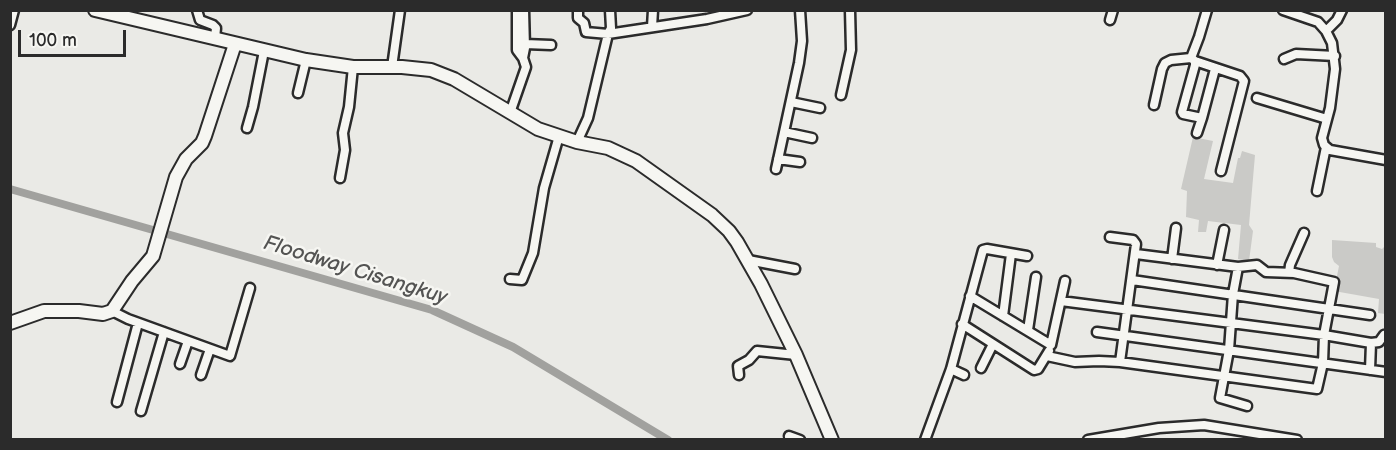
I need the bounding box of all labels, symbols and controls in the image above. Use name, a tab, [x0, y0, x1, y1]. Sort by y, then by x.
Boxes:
scale bar	[21, 18, 129, 56]
text: 100 m	[29, 30, 77, 51]
water label: Floodway Cisangkuy	[260, 231, 450, 311]

